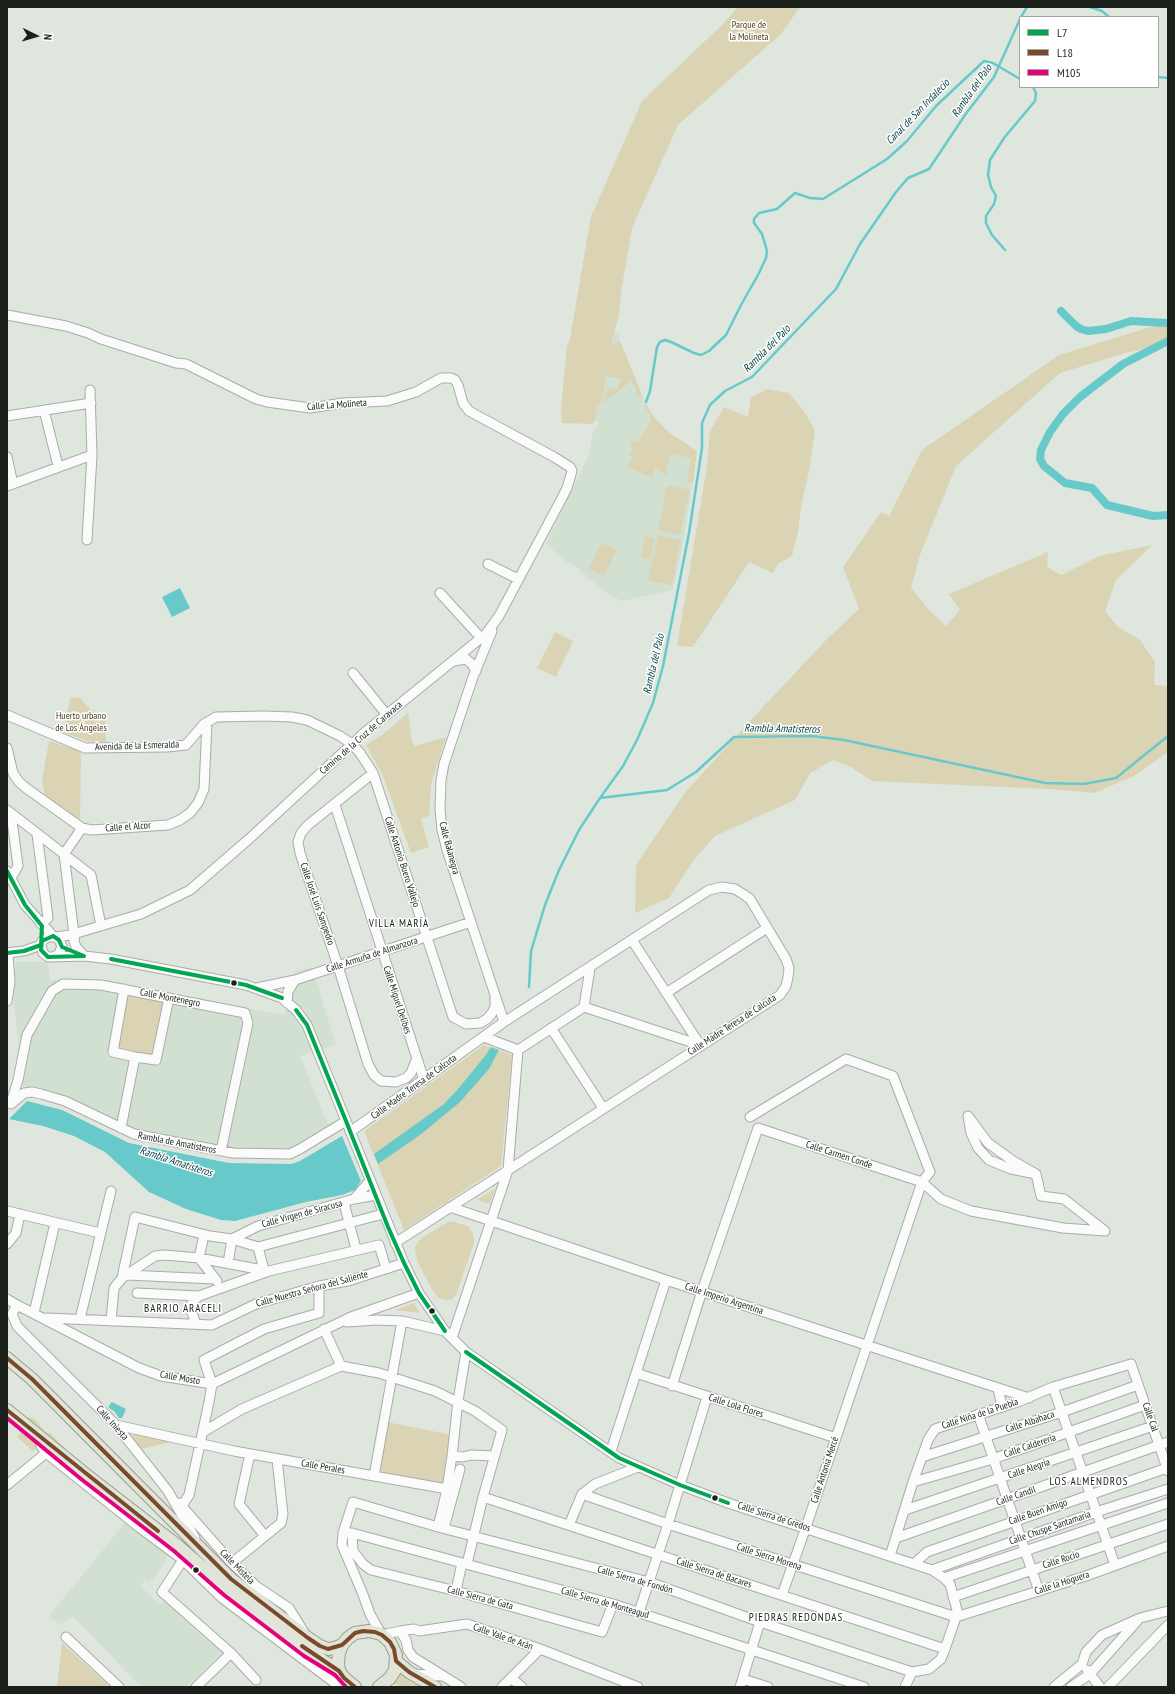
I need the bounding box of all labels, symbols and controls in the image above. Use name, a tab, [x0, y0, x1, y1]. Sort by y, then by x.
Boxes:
north arrow	[16, 16, 56, 56]
legend	[1019, 16, 1159, 88]
park label: Parque de la Molineta	[730, 19, 768, 42]
text: L7	[1057, 25, 1067, 40]
text: N	[41, 33, 55, 41]
text: L18	[1057, 45, 1073, 60]
water label: Rambla del Palo	[949, 62, 995, 120]
text: M105	[1057, 65, 1081, 80]
water label: Canal de San Indalecio	[883, 77, 953, 147]
water label: Rambla del Palo	[741, 323, 793, 375]
street label: Calle La Molineta	[307, 397, 367, 413]
water label: Rambla del Palo	[641, 633, 667, 695]
street label: Camino de la Cruz de Caravaca	[317, 699, 405, 777]
park label: Huerto urbano de Los Ángeles	[55, 710, 107, 734]
water label: Rambla Amatisteros	[744, 722, 820, 736]
street label: Avenida de la Esmeralda	[95, 739, 179, 753]
street label: Calle Antonio Buero Vallejo	[382, 815, 422, 909]
street label: Calle el Alcor	[105, 819, 151, 835]
street label: Calle Balanegra	[436, 820, 462, 876]
street label: Calle José Luis Sampedro	[297, 861, 337, 947]
district label: VILLA MARÍA	[369, 917, 429, 931]
street label: Calle Armuña de Almanzora	[325, 935, 419, 975]
street label: Calle Miguel Delibes	[380, 964, 414, 1036]
unlabelled marker	[229, 978, 239, 988]
street label: Calle Montenegro	[139, 986, 201, 1010]
street label: Calle Madre Teresa de Calcuta	[686, 992, 778, 1058]
street label: Calle Madre Teresa de Calcuta	[369, 1052, 459, 1122]
street label: Rambla de Amatisteros	[137, 1130, 217, 1156]
street label: Calle Carmen Conde	[804, 1139, 874, 1171]
water label: Rambla Amatisteros	[138, 1144, 214, 1180]
street label: Calle Virgen de Siracusa	[260, 1197, 344, 1231]
street label: Calle Nuestra Señora del Saliente	[255, 1268, 369, 1310]
street label: Calle Imperio Argentina	[683, 1281, 765, 1317]
district label: BARRIO ARACELI	[144, 1302, 222, 1316]
unlabelled marker	[427, 1306, 437, 1316]
street label: Calle Mosto	[159, 1369, 201, 1387]
street label: Calle Lola Flores	[707, 1392, 765, 1420]
street label: Calle Niña de la Puebla	[940, 1396, 1020, 1432]
street label: Calle Cal	[1139, 1401, 1161, 1433]
street label: Calle Iniesta	[93, 1403, 131, 1443]
street label: Calle Albahaca	[1004, 1408, 1056, 1436]
street label: Calle Calderería	[1002, 1431, 1058, 1461]
street label: Calle Antonia Mercé	[809, 1435, 841, 1505]
street label: Calle Alegría	[1006, 1456, 1052, 1482]
street label: Calle Perales	[300, 1457, 346, 1477]
district label: LOS ALMENDROS	[1050, 1475, 1128, 1489]
street label: Calle Candil	[995, 1484, 1037, 1508]
unlabelled marker	[710, 1493, 720, 1503]
street label: Calle Buen Amigo	[1007, 1496, 1069, 1528]
street label: Calle Sierra de Gredos	[736, 1500, 812, 1534]
street label: Calle Chuspe Santamaría	[1008, 1508, 1092, 1548]
street label: Calle Sierra Morena	[735, 1541, 803, 1573]
street label: Calle Mistela	[217, 1547, 257, 1587]
street label: Calle Rocío	[1041, 1548, 1081, 1572]
street label: Calle Sierra de Bacares	[675, 1555, 753, 1591]
street label: Calle Sierra de Fondón	[596, 1563, 674, 1597]
unlabelled marker	[191, 1565, 201, 1575]
street label: Calle la Hoguera	[1033, 1568, 1091, 1598]
street label: Calle Sierra de Gata	[446, 1583, 514, 1613]
street label: Calle Sierra de Monteagud	[560, 1585, 650, 1621]
district label: PIEDRAS REDONDAS	[749, 1611, 843, 1625]
street label: Calle Vale de Arán	[471, 1621, 535, 1653]

